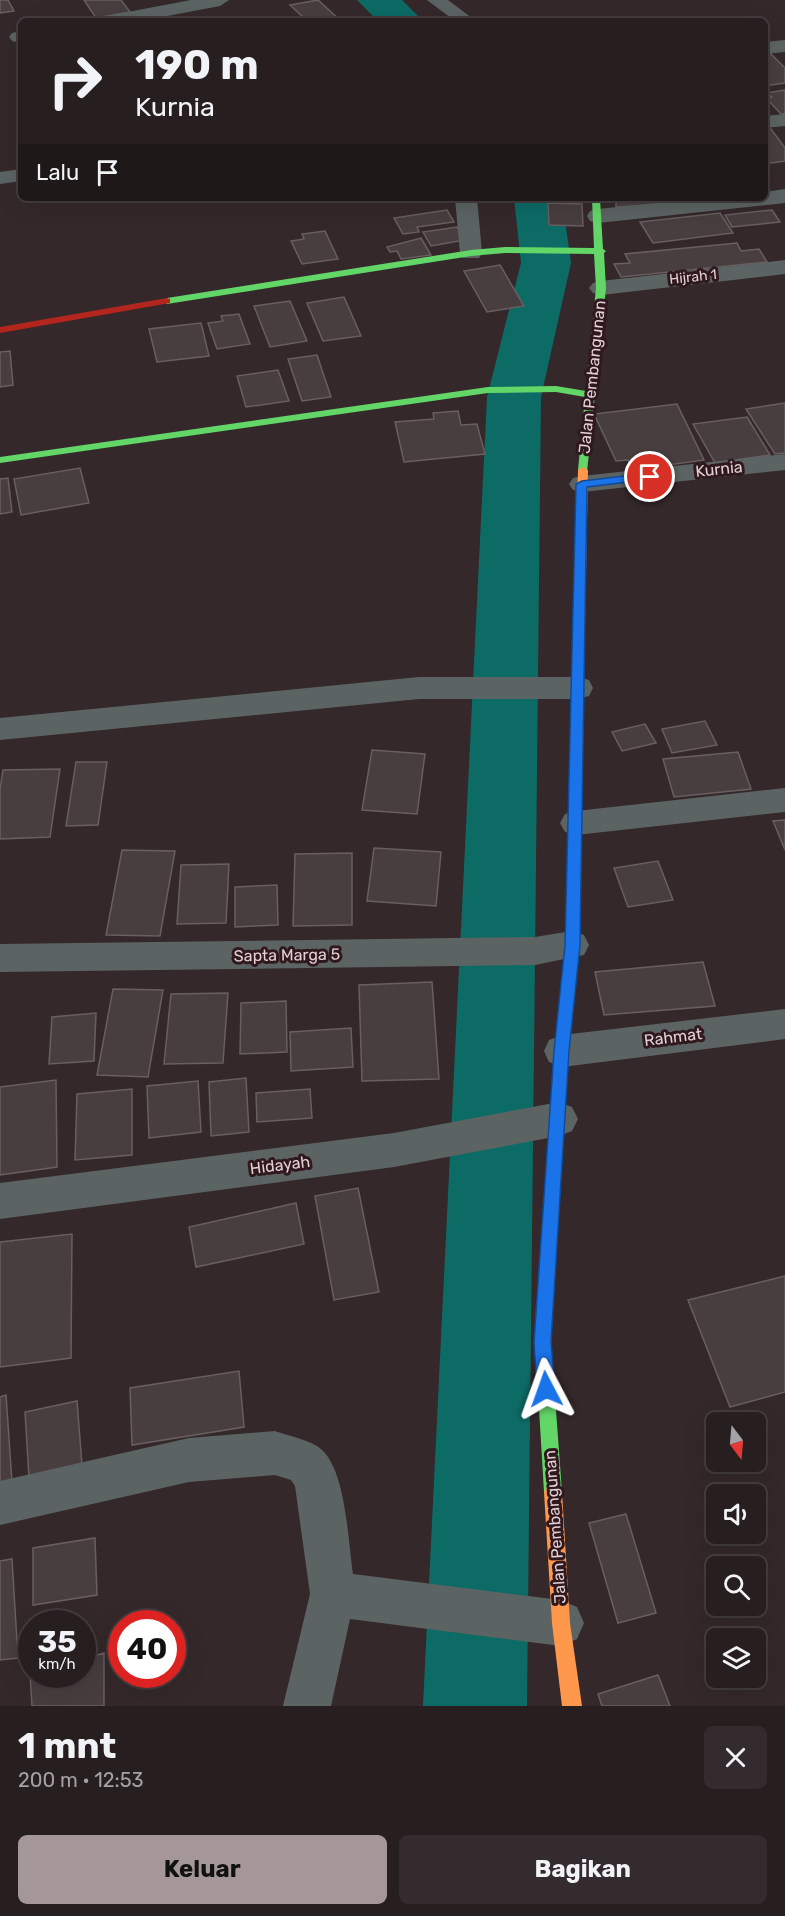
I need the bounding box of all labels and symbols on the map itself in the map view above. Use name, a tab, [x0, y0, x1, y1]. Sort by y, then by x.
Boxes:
street label: Hijrah 1	[668, 266, 718, 288]
street label: Jalan Pembangunan	[575, 299, 609, 455]
pin	[624, 451, 675, 502]
street label: Kurnia	[694, 457, 744, 481]
street label: Sapta Marga 5	[234, 945, 340, 965]
street label: Rahmat	[643, 1024, 703, 1050]
street label: Hidayah	[249, 1152, 311, 1178]
position arrow	[514, 1357, 578, 1421]
north arrow	[706, 1412, 766, 1472]
street label: Jalan Pembangunan	[540, 1449, 570, 1605]
speed limit sign: 40	[108, 1610, 186, 1688]

